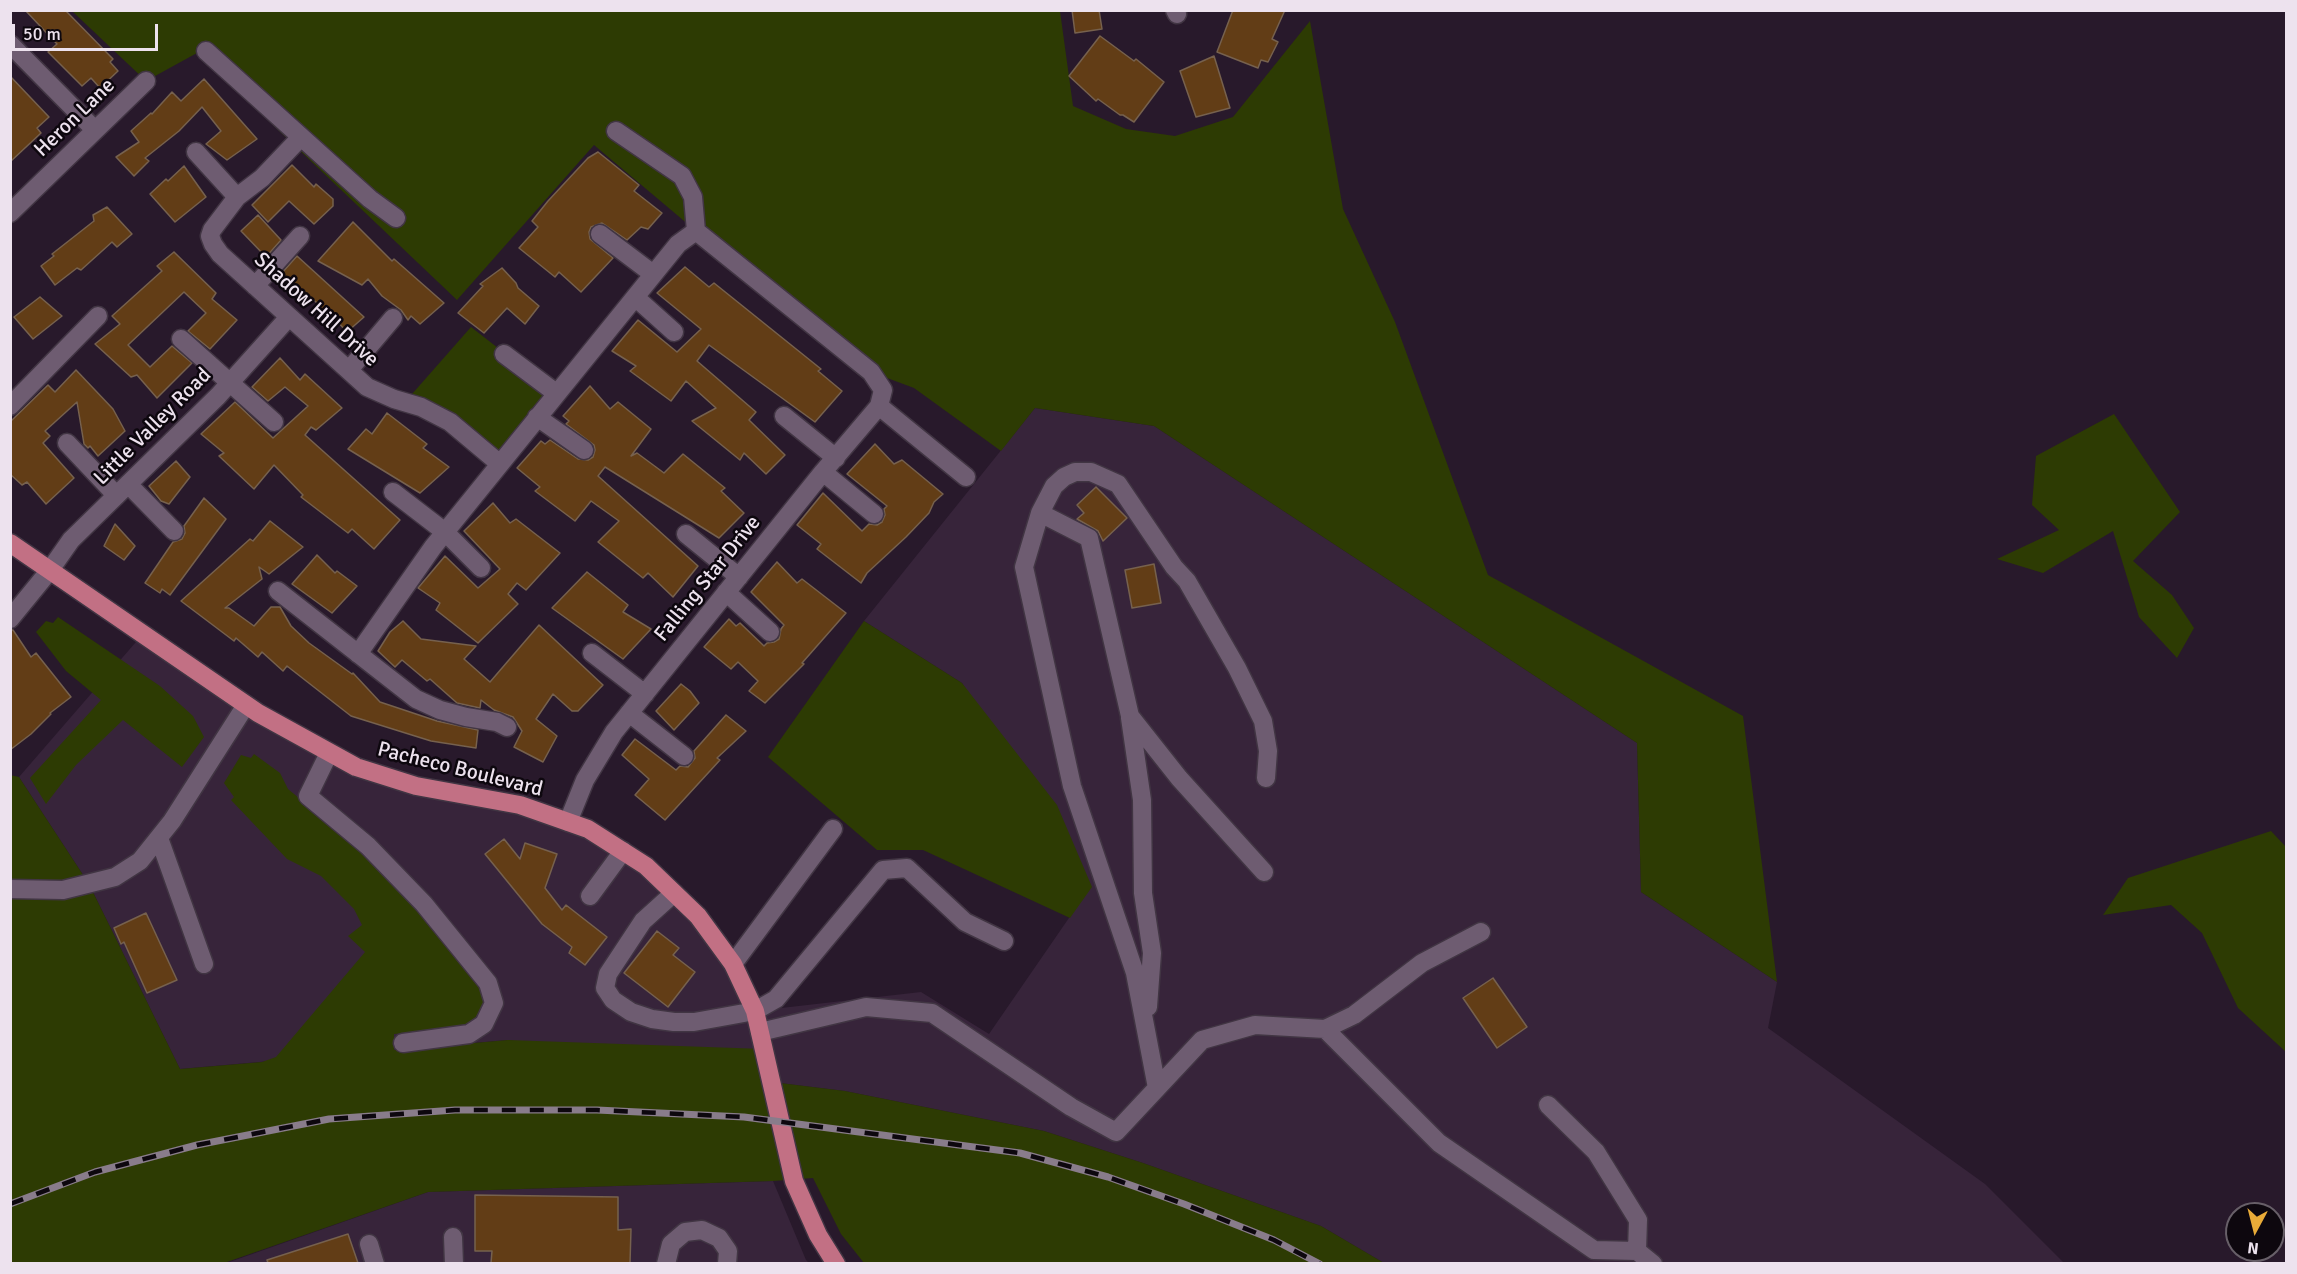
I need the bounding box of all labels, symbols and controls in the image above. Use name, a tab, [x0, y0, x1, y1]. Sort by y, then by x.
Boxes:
scale bar	[15, 12, 160, 50]
text: 50 m	[23, 23, 61, 45]
street label: Heron Lane	[29, 73, 121, 163]
street label: Shadow Hill Drive	[249, 247, 383, 373]
street label: Little Valley Road	[89, 363, 217, 491]
street label: Falling Star Drive	[650, 511, 766, 647]
street label: Pacheco Boulevard	[375, 737, 545, 803]
north arrow	[2225, 1202, 2285, 1262]
text: N	[2246, 1237, 2260, 1258]

